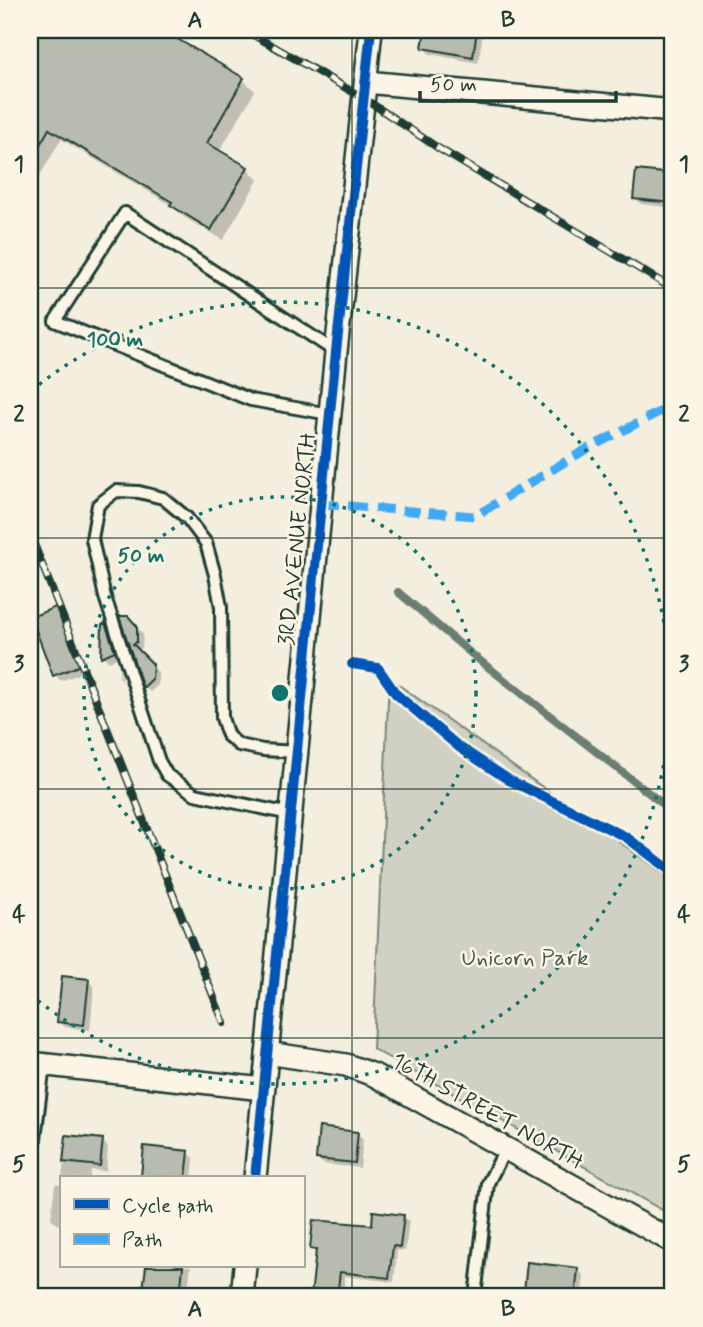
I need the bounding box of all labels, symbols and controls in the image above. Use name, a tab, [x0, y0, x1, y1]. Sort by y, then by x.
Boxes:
text: A	[187, 6, 203, 36]
text: B	[501, 6, 516, 36]
scale bar	[420, 60, 616, 104]
text: 50 m	[430, 71, 477, 99]
text: 1	[14, 150, 24, 180]
text: 1	[679, 150, 689, 180]
text: 100 m	[87, 326, 143, 354]
text: 2	[13, 400, 25, 430]
text: 2	[678, 400, 690, 430]
street label: 3RD AVENUE NORTH	[272, 431, 324, 647]
text: 50 m	[118, 542, 165, 570]
text: 3	[14, 650, 25, 680]
text: 3	[679, 650, 690, 680]
centre of rings	[268, 681, 292, 705]
text: 4	[12, 900, 26, 930]
text: 4	[677, 900, 691, 930]
park label: Unicorn Park	[461, 944, 589, 974]
street label: 16TH STREET NORTH	[386, 1046, 588, 1177]
text: 5	[12, 1150, 26, 1180]
text: 5	[677, 1150, 691, 1180]
legend	[60, 1176, 304, 1268]
text: Cycle path	[122, 1192, 213, 1220]
text: Path	[122, 1226, 162, 1254]
text: A	[187, 1295, 203, 1325]
text: B	[501, 1295, 516, 1325]

